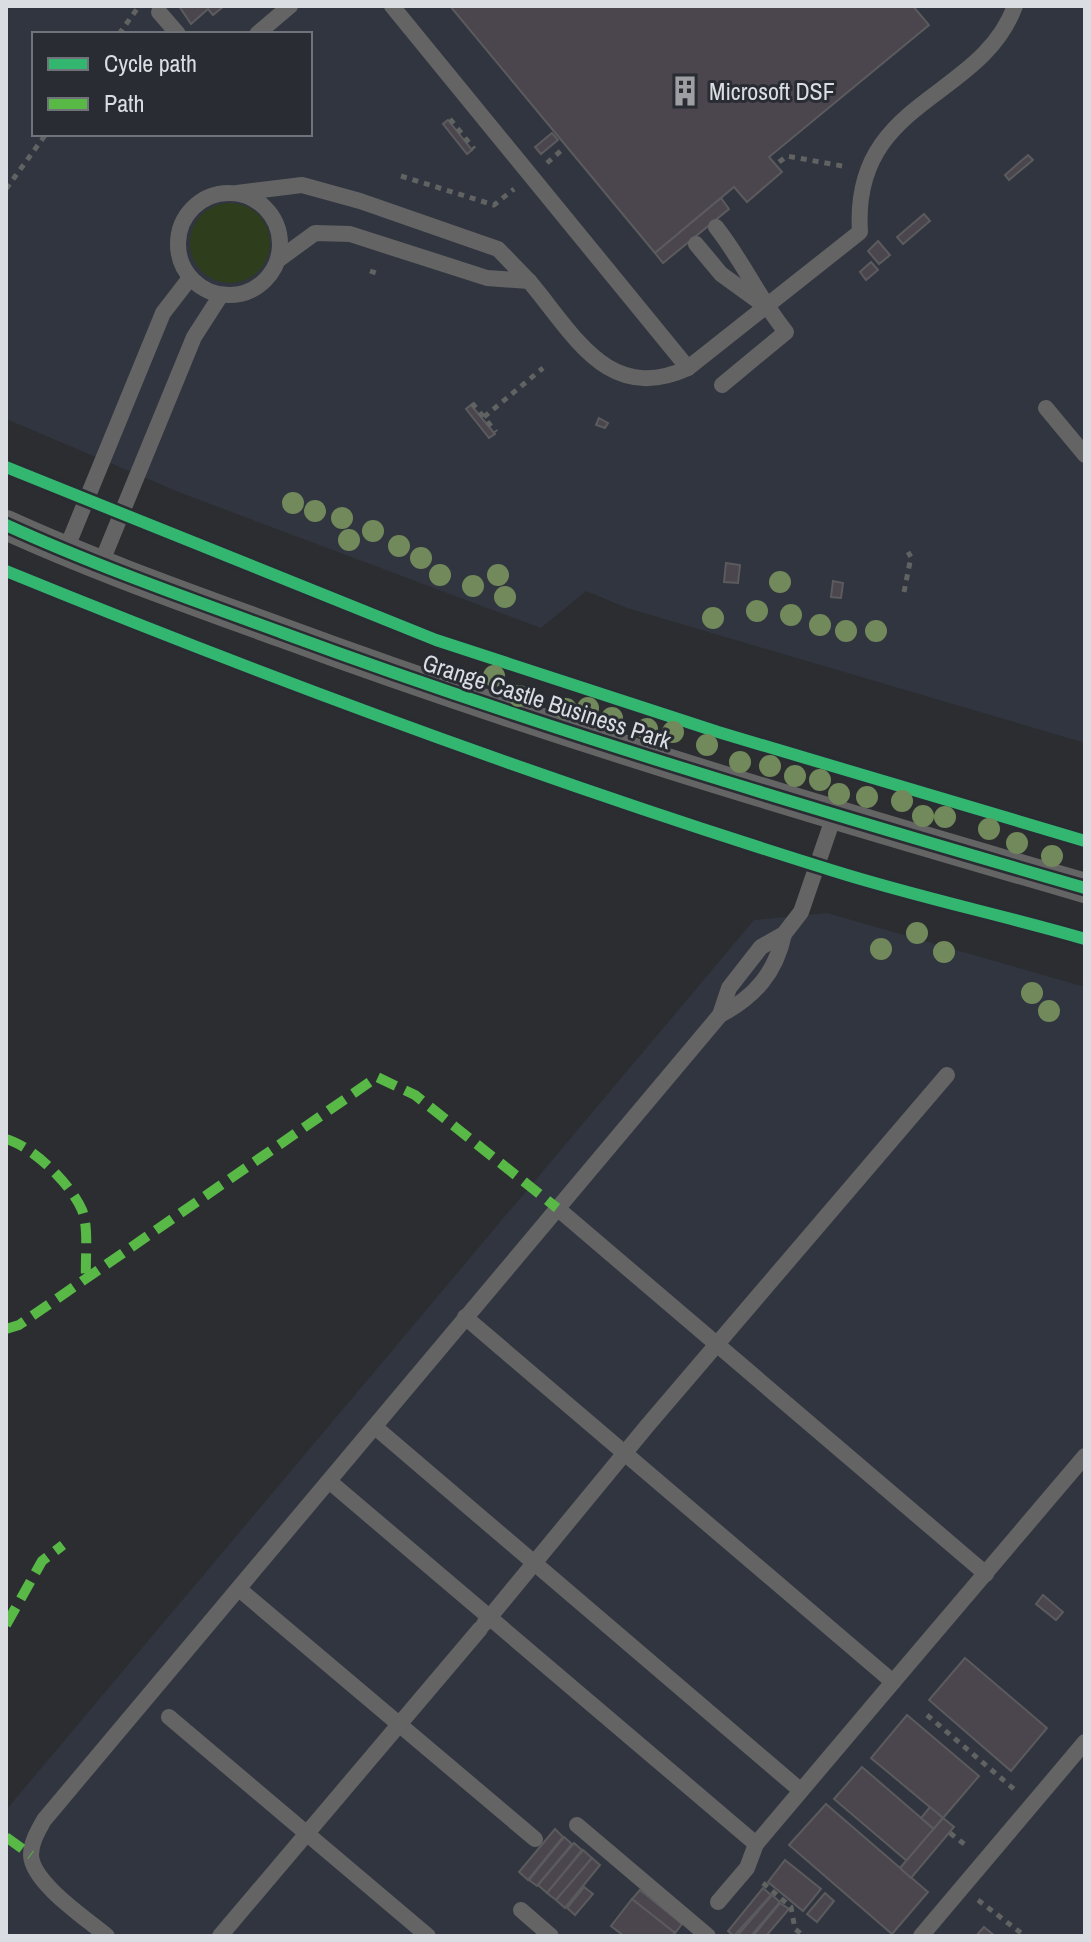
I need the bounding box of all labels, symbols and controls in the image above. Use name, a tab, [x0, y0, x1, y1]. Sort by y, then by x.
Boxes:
legend	[32, 32, 312, 136]
text: Cycle path	[104, 47, 197, 79]
building icon: Microsoft DSF	[668, 74, 702, 108]
place label: Microsoft DSF	[709, 75, 835, 107]
text: Path	[104, 87, 145, 119]
street label: Grange Castle Business Park	[419, 646, 675, 756]

